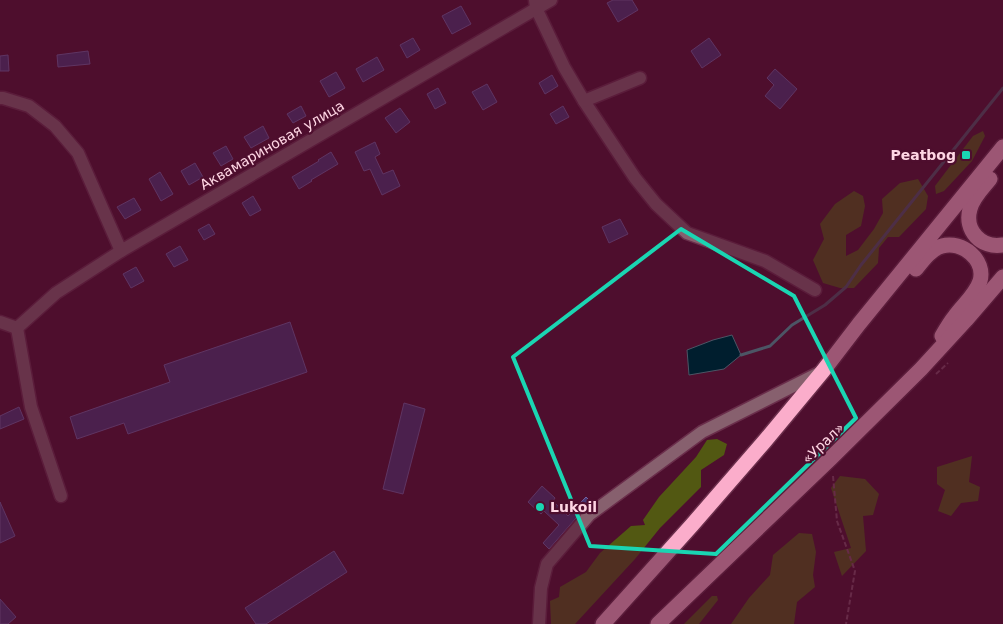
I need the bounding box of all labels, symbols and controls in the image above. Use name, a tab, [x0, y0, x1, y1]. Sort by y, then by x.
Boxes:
street label: Аквамариновая улица	[197, 97, 347, 193]
place label: Peatbog	[890, 147, 956, 163]
marker: Peatbog	[960, 149, 972, 161]
street label: «Урал»	[799, 419, 847, 467]
place label: Lukoil	[550, 499, 597, 515]
marker: Lukoil	[534, 501, 546, 513]

